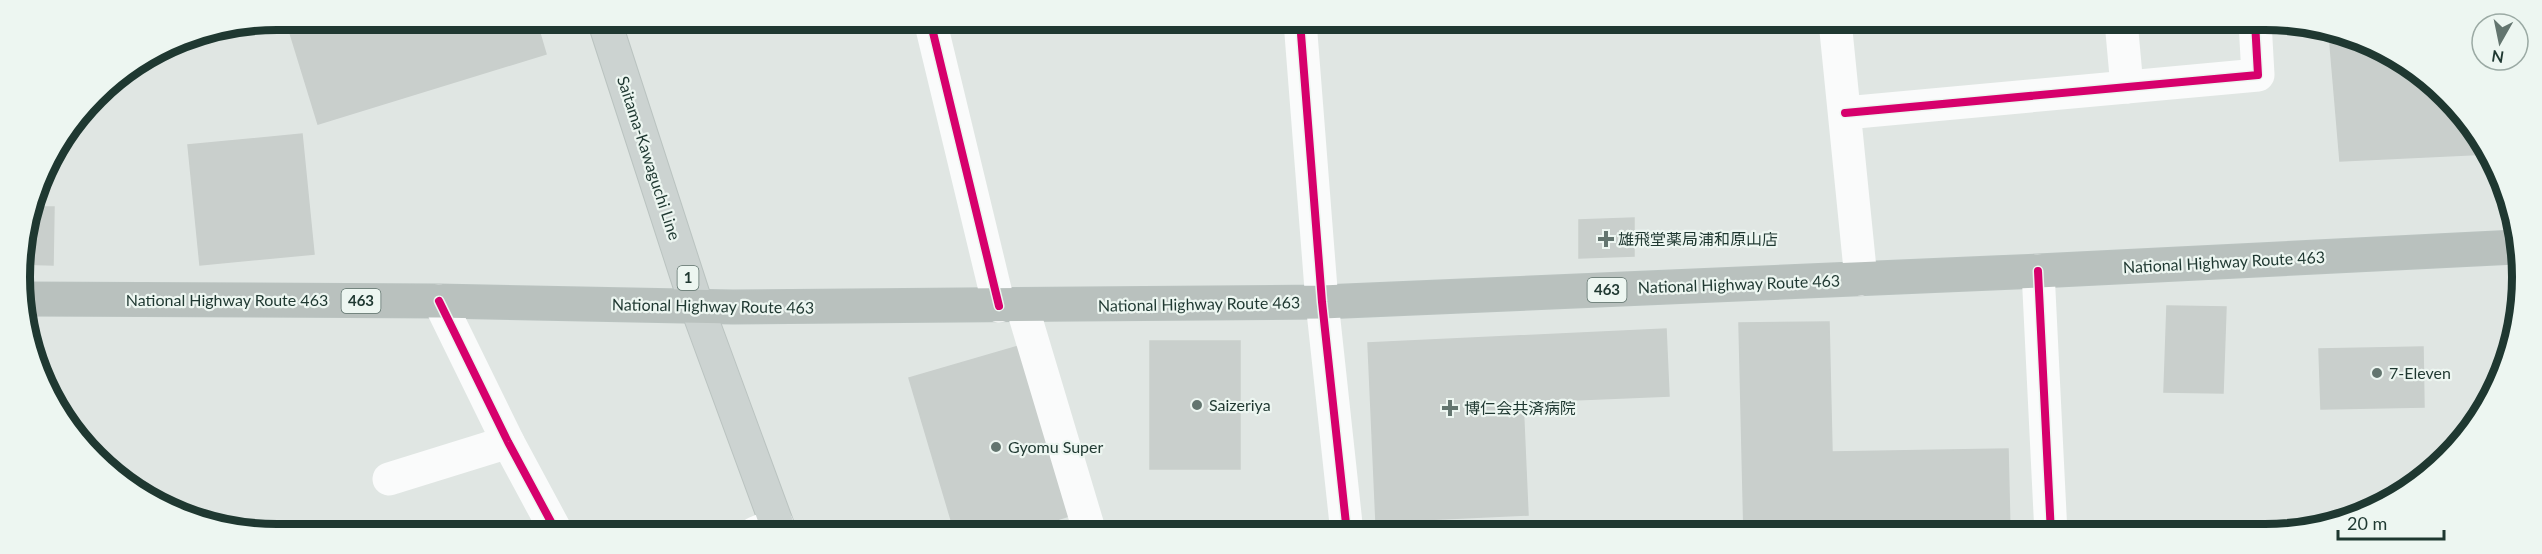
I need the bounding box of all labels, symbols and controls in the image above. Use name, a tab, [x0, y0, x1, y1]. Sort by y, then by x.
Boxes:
north arrow	[2470, 12, 2530, 72]
text: N	[2490, 47, 2505, 68]
street label: Saitama-Kawaguchi Line	[614, 74, 685, 242]
place label: 雄飛堂薬局浦和原山店	[1618, 229, 1778, 248]
marker: 雄飛堂薬局浦和原山店	[1599, 232, 1613, 246]
street label: National Highway Route 463	[2122, 247, 2326, 276]
road number: 1	[678, 266, 698, 290]
street label: National Highway Route 463	[1638, 270, 1840, 297]
road number: 463	[1588, 278, 1626, 302]
road number: 463	[342, 289, 380, 313]
street label: National Highway Route 463	[126, 290, 328, 309]
street label: National Highway Route 463	[1098, 292, 1300, 315]
street label: National Highway Route 463	[612, 294, 814, 317]
place label: 7-Eleven	[2389, 363, 2451, 382]
marker: 7-Eleven	[2370, 366, 2384, 380]
place label: Saizeriya	[1209, 395, 1271, 414]
marker: Saizeriya	[1190, 398, 1204, 412]
place label: 博仁会共済病院	[1464, 398, 1576, 417]
marker: 博仁会共済病院	[1441, 399, 1459, 417]
place label: Gyomu Super	[1008, 437, 1104, 456]
marker: Gyomu Super	[989, 440, 1003, 454]
scale bar	[2338, 503, 2444, 541]
text: 20 m	[2347, 512, 2387, 534]

